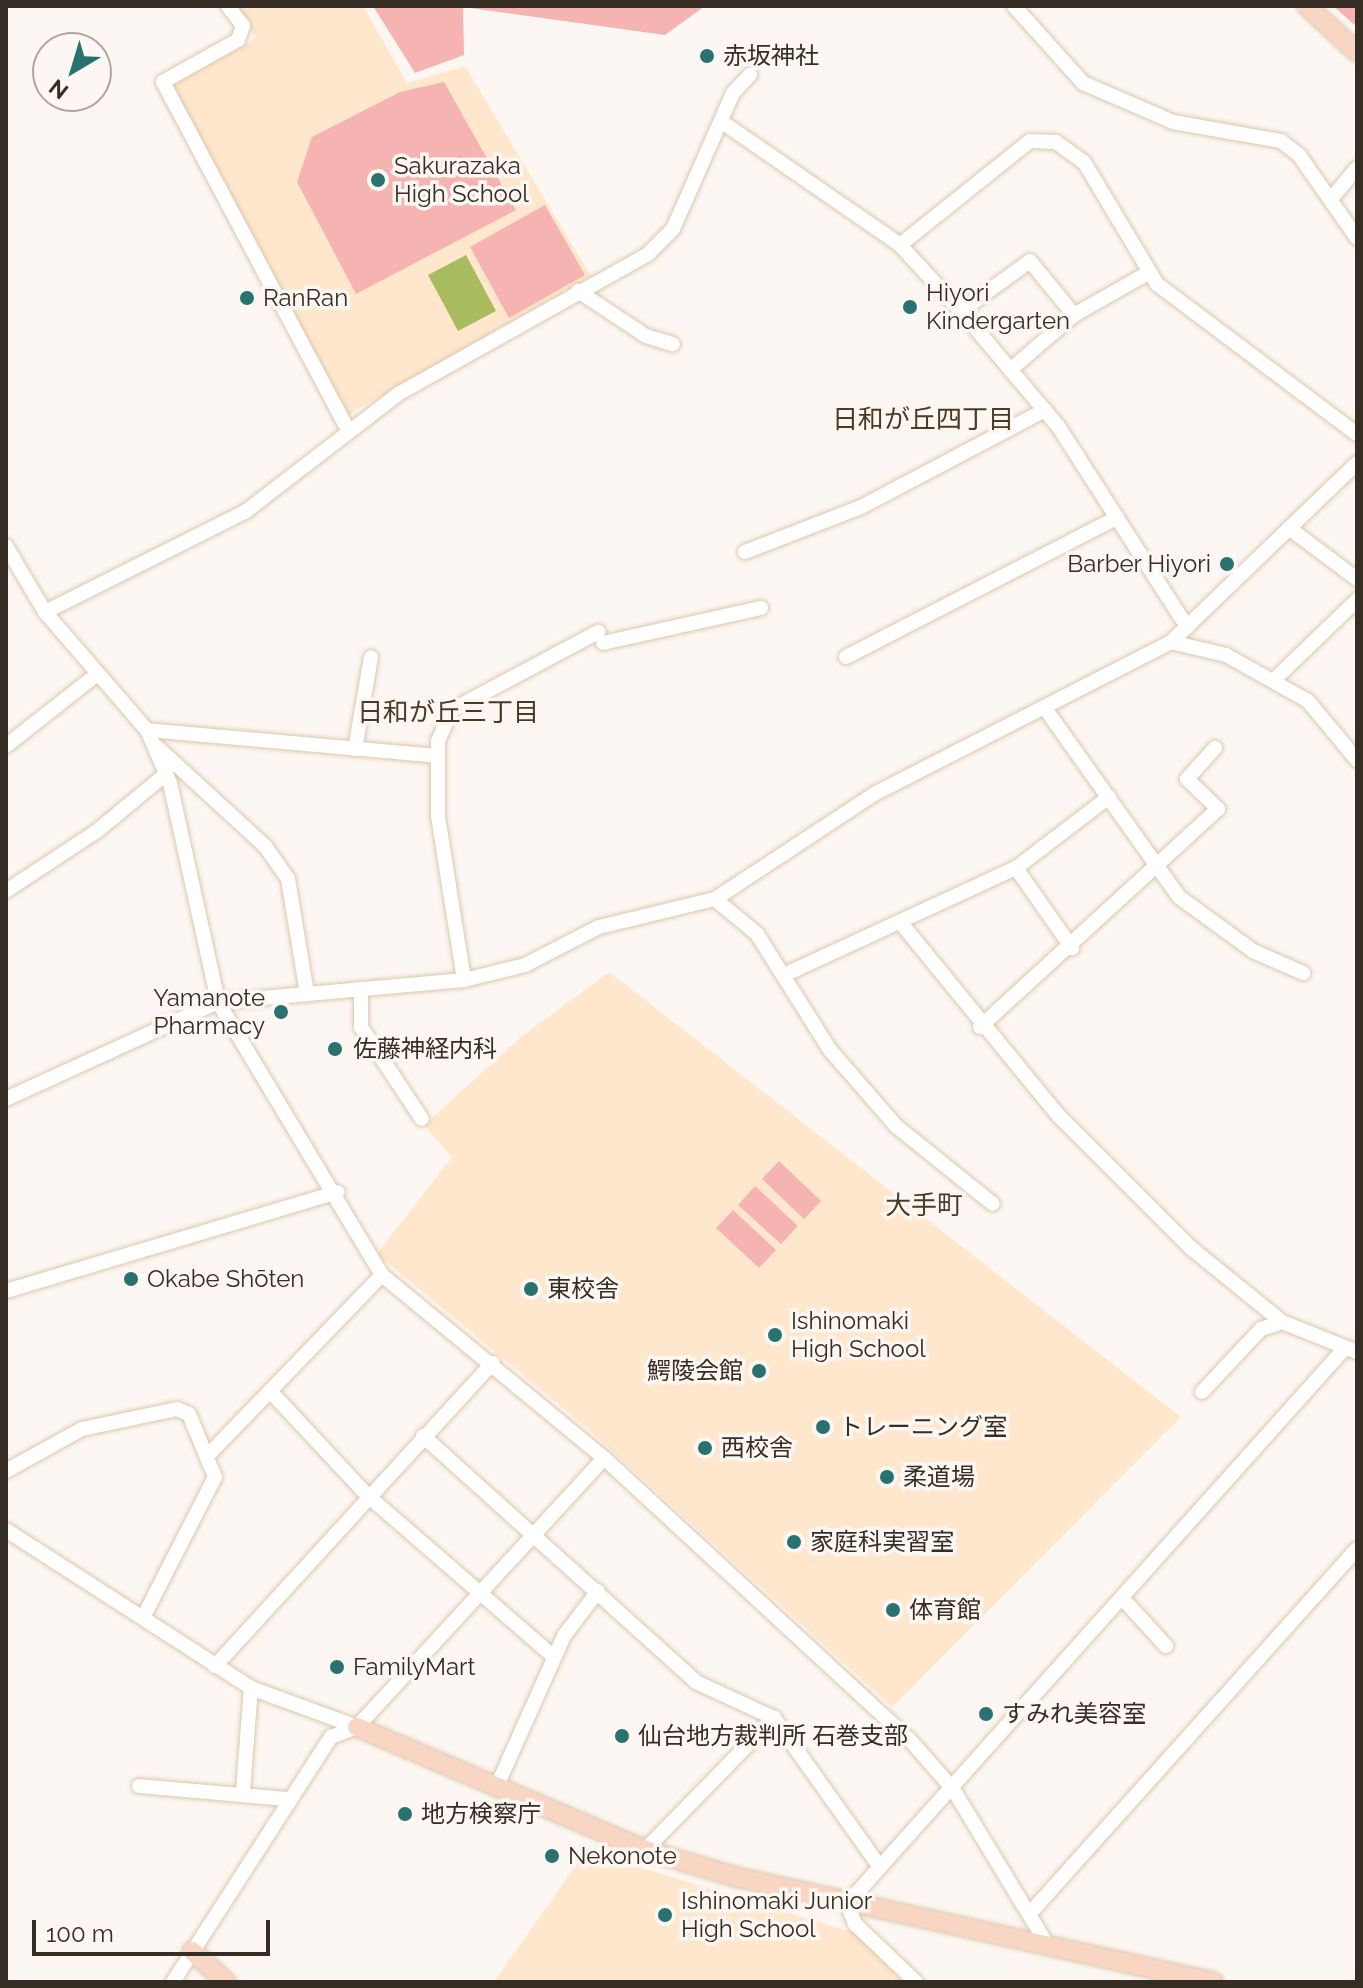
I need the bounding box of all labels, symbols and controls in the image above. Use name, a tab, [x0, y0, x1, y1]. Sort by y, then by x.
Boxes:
north arrow	[32, 32, 112, 112]
place label: 赤坂神社	[723, 42, 819, 70]
marker: 赤坂神社	[698, 47, 716, 65]
text: N	[44, 74, 73, 105]
place label: Sakurazaka High School	[394, 152, 529, 208]
marker: Sakurazaka High School	[369, 171, 387, 189]
place label: Hiyori Kindergarten	[926, 279, 1070, 335]
place label: RanRan	[263, 284, 348, 312]
marker: RanRan	[238, 289, 256, 307]
marker: Hiyori Kindergarten	[901, 298, 919, 316]
district label: 日和が丘四丁目	[832, 404, 1014, 436]
place label: Barber Hiyori	[1067, 550, 1211, 578]
marker: Barber Hiyori	[1218, 555, 1236, 573]
district label: 日和が丘三丁目	[357, 697, 539, 729]
place label: Yamanote Pharmacy	[153, 984, 265, 1040]
marker: Yamanote Pharmacy	[272, 1003, 290, 1021]
place label: 佐藤神経内科	[353, 1035, 497, 1063]
marker: 佐藤神経内科	[324, 1038, 346, 1060]
district label: 大手町	[885, 1190, 963, 1222]
place label: Okabe Shōten	[147, 1265, 304, 1293]
marker: Okabe Shōten	[122, 1270, 140, 1288]
place label: 東校舎	[547, 1275, 619, 1303]
marker: 東校舎	[522, 1280, 540, 1298]
place label: Ishinomaki High School	[791, 1307, 926, 1363]
marker: Ishinomaki High School	[766, 1326, 784, 1344]
place label: 鰐陵会館	[647, 1357, 743, 1385]
marker: 鰐陵会館	[750, 1362, 768, 1380]
place label: トレーニング室	[839, 1413, 1007, 1441]
marker: トレーニング室	[814, 1418, 832, 1436]
place label: 西校舎	[721, 1434, 793, 1462]
marker: 西校舎	[696, 1439, 714, 1457]
place label: 柔道場	[903, 1463, 975, 1491]
marker: 柔道場	[878, 1468, 896, 1486]
place label: 家庭科実習室	[810, 1528, 954, 1556]
marker: 家庭科実習室	[785, 1533, 803, 1551]
place label: 体育館	[909, 1596, 981, 1624]
marker: 体育館	[884, 1601, 902, 1619]
place label: FamilyMart	[353, 1653, 476, 1681]
marker: FamilyMart	[328, 1658, 346, 1676]
place label: すみれ美容室	[1002, 1700, 1146, 1728]
marker: すみれ美容室	[977, 1705, 995, 1723]
place label: 仙台地方裁判所 石巻支部	[638, 1722, 908, 1750]
marker: 仙台地方裁判所 石巻支部	[613, 1727, 631, 1745]
place label: 地方検察庁	[421, 1800, 541, 1828]
marker: 地方検察庁	[396, 1805, 414, 1823]
place label: Nekonote	[568, 1842, 677, 1870]
marker: Nekonote	[543, 1847, 561, 1865]
place label: Ishinomaki Junior High School	[681, 1887, 873, 1943]
scale bar	[36, 1904, 274, 1954]
marker: Ishinomaki Junior High School	[656, 1906, 674, 1924]
text: 100 m	[46, 1919, 114, 1948]

